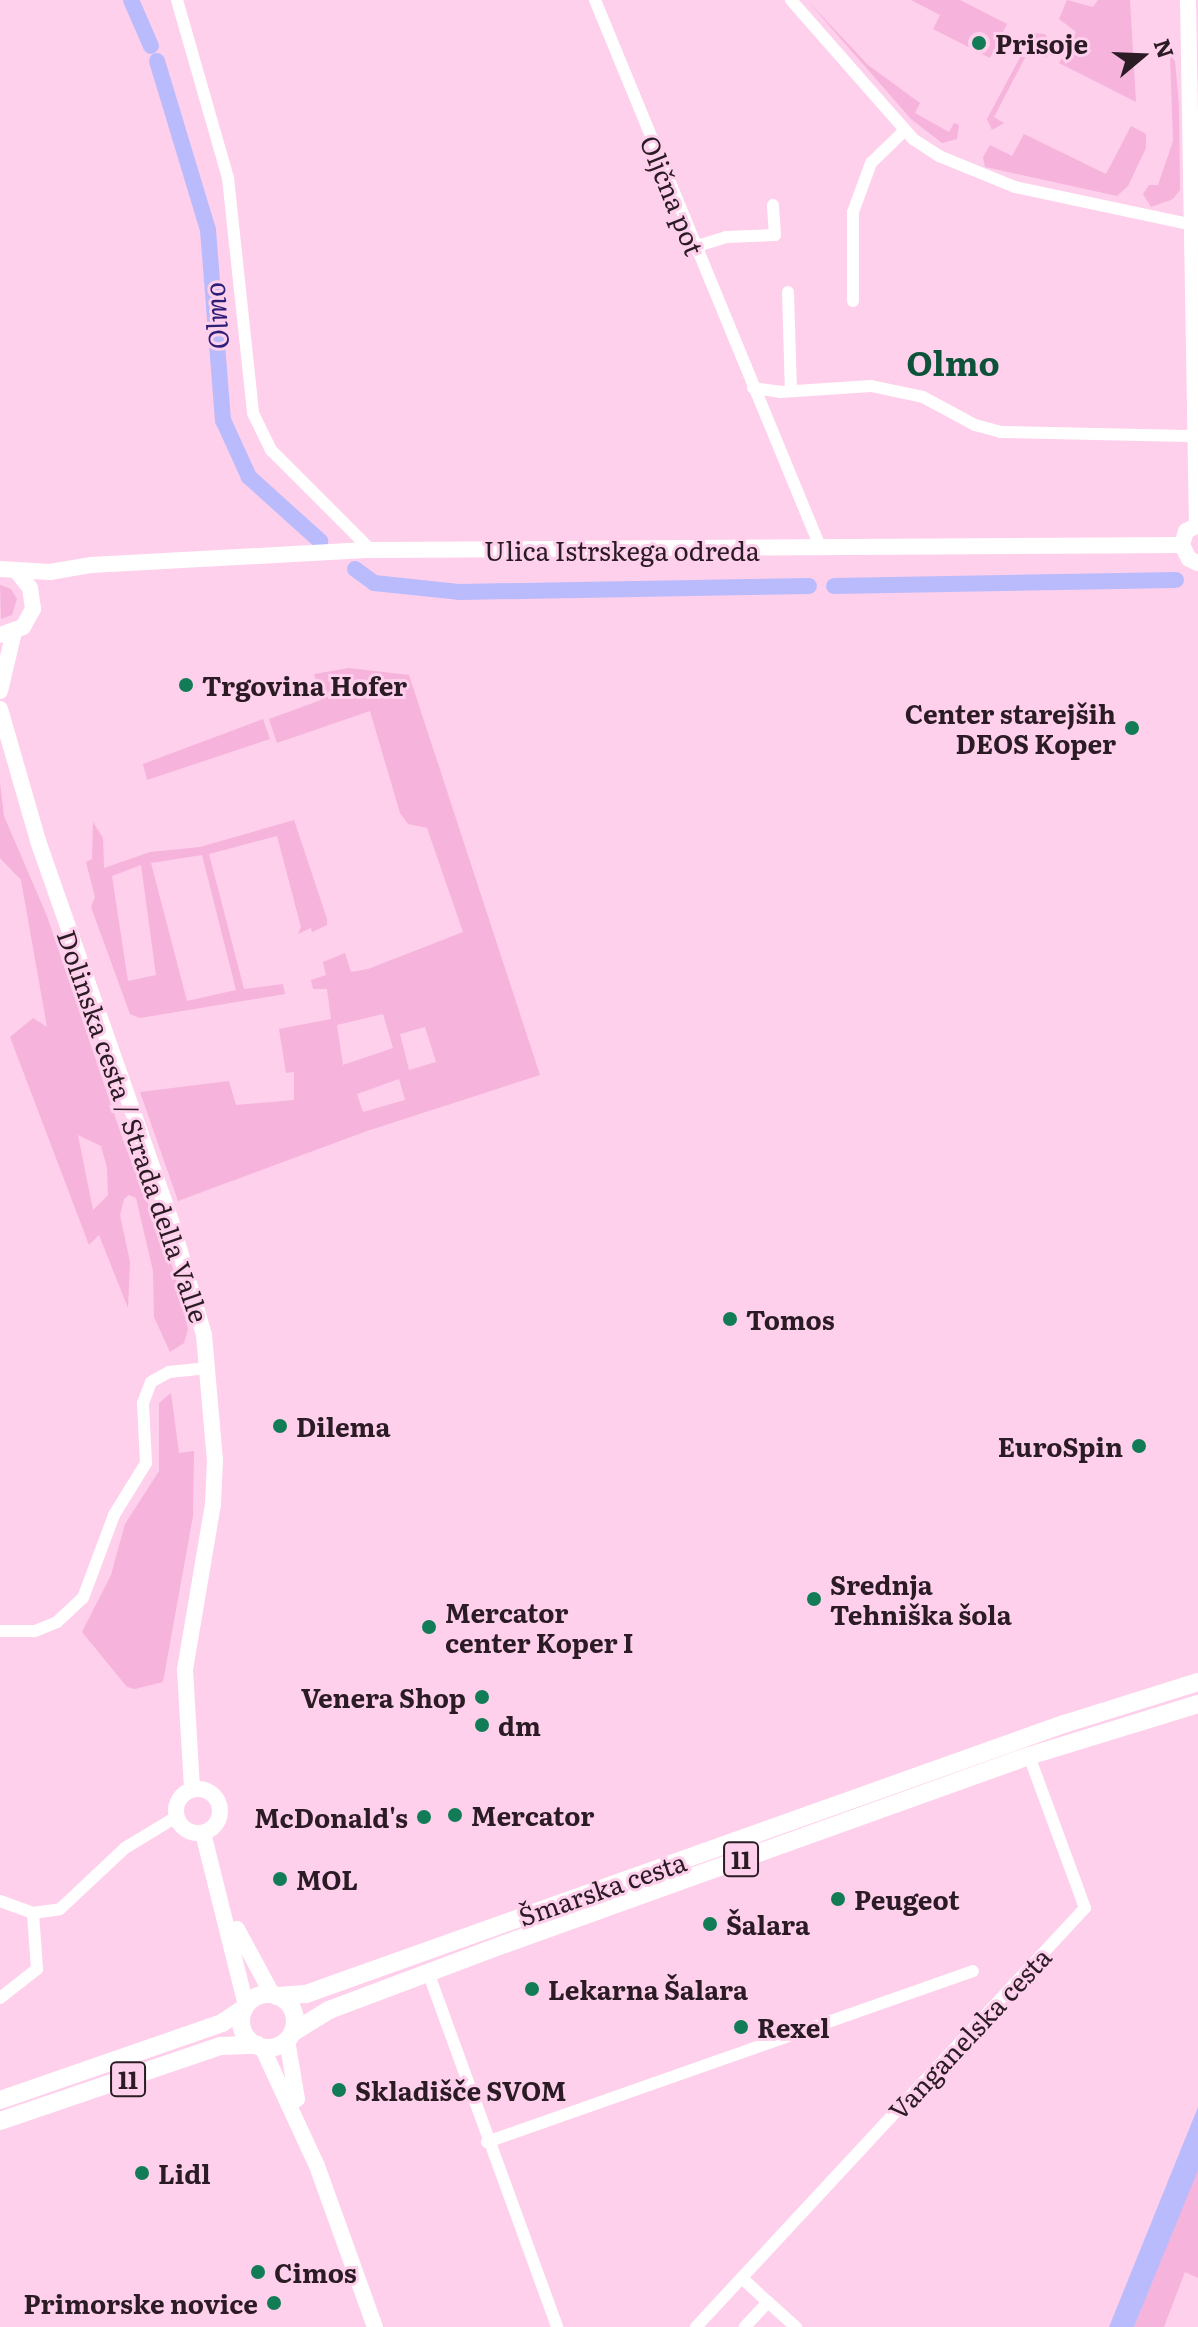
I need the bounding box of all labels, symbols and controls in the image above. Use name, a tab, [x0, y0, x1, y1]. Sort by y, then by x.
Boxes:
north arrow	[1102, 16, 1182, 96]
place label: Prisoje	[995, 27, 1088, 59]
marker: Prisoje	[970, 34, 988, 52]
text: N	[1147, 34, 1184, 62]
street label: Oljčna pot	[635, 131, 711, 259]
water label: Olmo	[196, 281, 234, 351]
district label: Olmo	[906, 342, 1000, 382]
street label: Ulica Istrskega odreda	[484, 534, 760, 566]
place label: Trgovina Hofer	[202, 669, 407, 701]
marker: Trgovina Hofer	[177, 676, 195, 694]
place label: Center starejših DEOS Koper	[905, 697, 1116, 758]
marker: Center starejših DEOS Koper	[1123, 719, 1141, 737]
street label: Dolinska cesta / Strada della Valle	[52, 926, 216, 1326]
place label: Tomos	[746, 1303, 835, 1335]
marker: Tomos	[721, 1310, 739, 1328]
place label: Dilema	[296, 1410, 390, 1442]
marker: Dilema	[271, 1417, 289, 1435]
place label: EuroSpin	[998, 1430, 1123, 1462]
marker: EuroSpin	[1130, 1437, 1148, 1455]
place label: Srednja Tehniška šola	[830, 1568, 1012, 1630]
marker: Srednja Tehniška šola	[805, 1590, 823, 1608]
place label: Mercator center Koper I	[445, 1596, 634, 1658]
marker: Mercator center Koper I	[420, 1618, 438, 1636]
place label: Venera Shop	[301, 1681, 466, 1713]
marker: Venera Shop	[473, 1688, 491, 1706]
place label: dm	[498, 1709, 541, 1741]
marker: dm	[473, 1716, 491, 1734]
place label: Mercator	[471, 1799, 594, 1831]
place label: McDonald's	[254, 1801, 408, 1833]
marker: Mercator	[446, 1806, 464, 1824]
marker: McDonald's	[415, 1808, 433, 1826]
road number: 11	[723, 1839, 759, 1879]
street label: Šmarska cesta	[514, 1845, 690, 1931]
place label: MOL	[296, 1863, 358, 1895]
marker: MOL	[271, 1870, 289, 1888]
place label: Peugeot	[854, 1883, 960, 1915]
marker: Peugeot	[829, 1890, 847, 1908]
place label: Šalara	[726, 1908, 810, 1940]
marker: Šalara	[701, 1915, 719, 1933]
street label: Vanganelska cesta	[881, 1941, 1057, 2125]
place label: Lekarna Šalara	[548, 1973, 748, 2005]
marker: Lekarna Šalara	[523, 1980, 541, 1998]
place label: Rexel	[757, 2011, 830, 2043]
marker: Rexel	[732, 2018, 750, 2036]
road number: 11	[110, 2059, 146, 2099]
place label: Skladišče SVOM	[355, 2074, 566, 2106]
marker: Skladišče SVOM	[330, 2081, 348, 2099]
place label: Lidl	[158, 2157, 211, 2189]
marker: Lidl	[133, 2164, 151, 2182]
place label: Cimos	[274, 2256, 357, 2288]
marker: Cimos	[249, 2263, 267, 2281]
place label: Primorske novice	[24, 2287, 258, 2319]
marker: Primorske novice	[265, 2294, 283, 2312]

